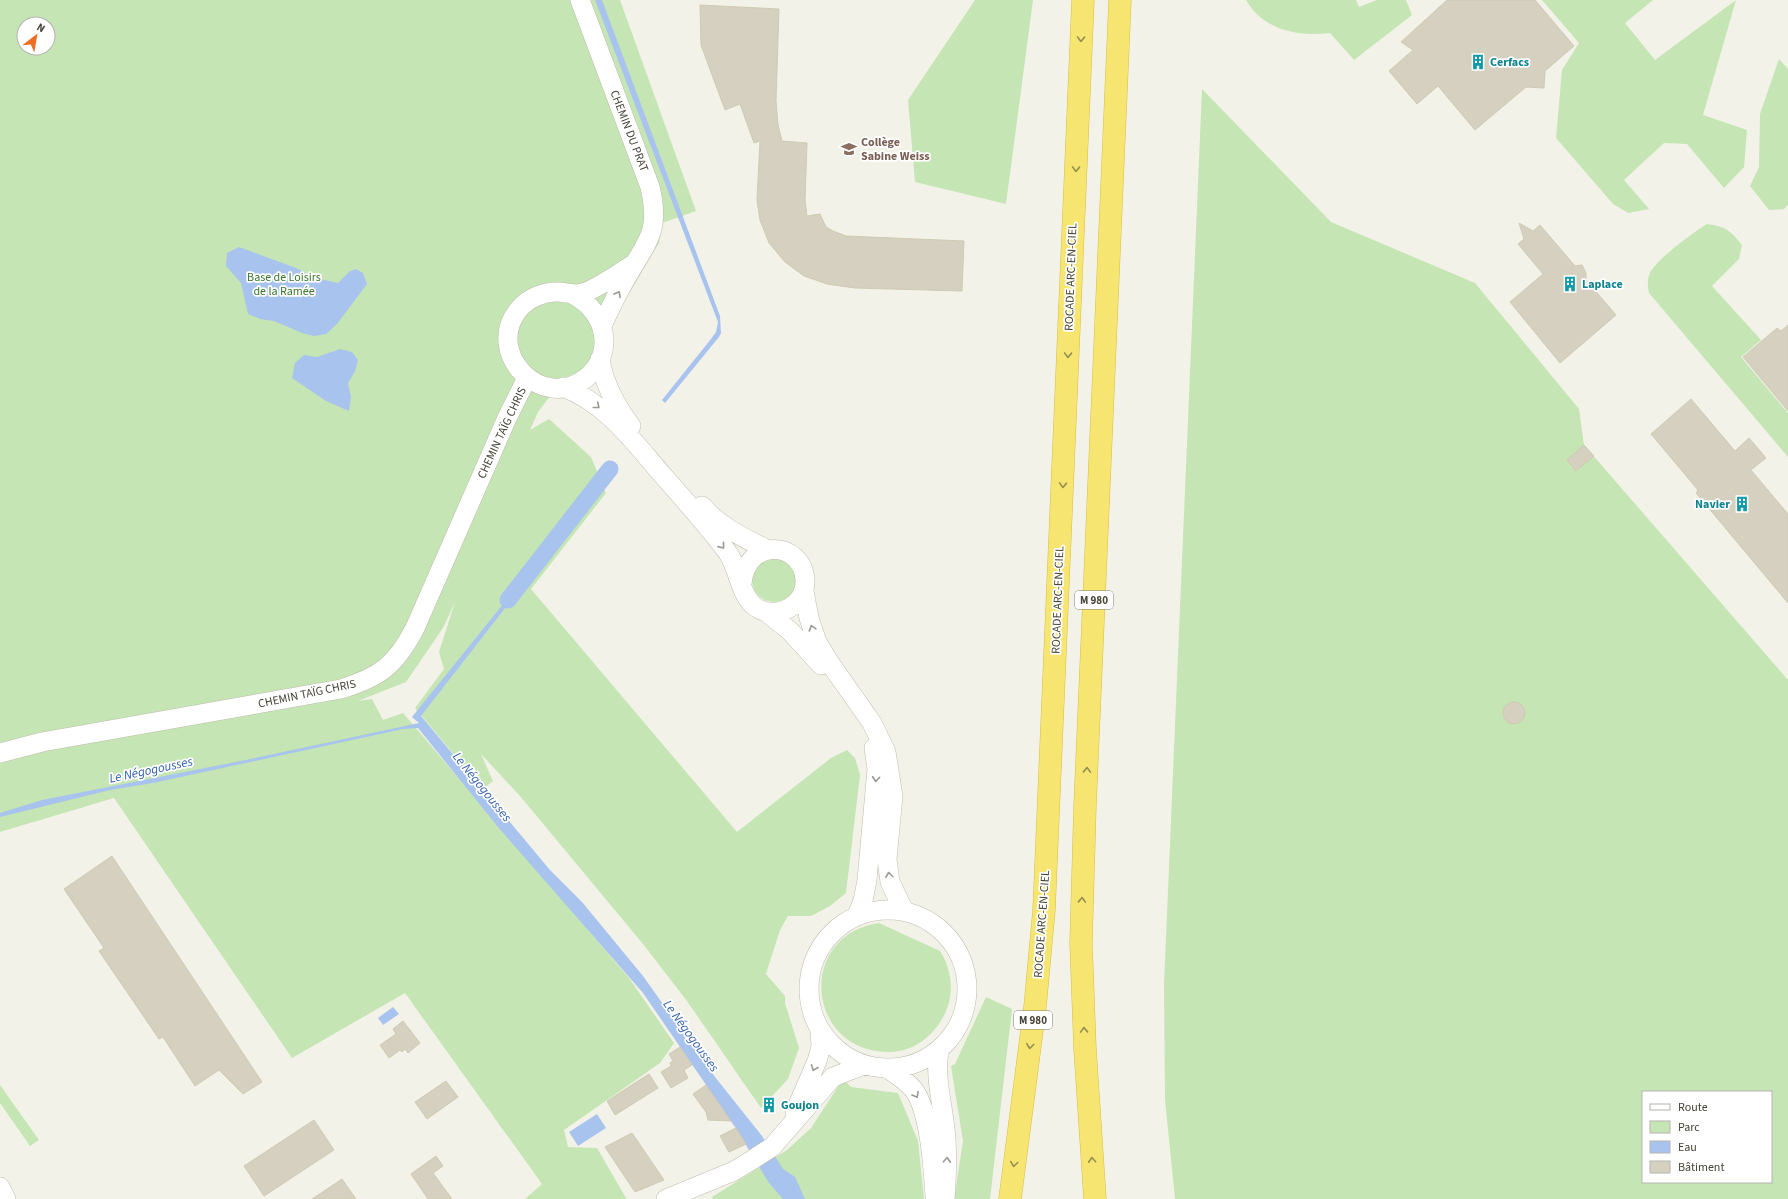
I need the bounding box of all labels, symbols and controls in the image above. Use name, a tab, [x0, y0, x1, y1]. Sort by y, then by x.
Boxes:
north arrow	[16, 16, 56, 56]
text: N	[34, 20, 48, 36]
one-way arrow	[1077, 36, 1085, 42]
building icon: Cerfacs	[1469, 53, 1487, 71]
place label: Cerfacs	[1490, 54, 1529, 71]
street label: CHEMIN DU PRAT	[606, 88, 653, 175]
place label: Collège Sabine Weiss	[861, 134, 930, 165]
school or university icon: Collège Sabine Weiss	[840, 140, 858, 158]
one-way arrow	[1072, 166, 1080, 172]
street label: ROCADE ARC-EN-CIEL	[1061, 223, 1081, 331]
park label: Base de Loisirs de la Ramée	[247, 269, 321, 300]
building icon: Laplace	[1561, 275, 1579, 293]
place label: Laplace	[1582, 276, 1623, 293]
one-way arrow	[613, 290, 620, 298]
one-way arrow	[1064, 352, 1073, 358]
street label: CHEMIN TAÏG CHRIS	[473, 384, 531, 482]
one-way arrow	[592, 401, 600, 408]
one-way arrow	[1059, 482, 1067, 488]
building icon: Navier	[1733, 495, 1751, 513]
place label: Navier	[1695, 496, 1730, 513]
one-way arrow	[717, 541, 724, 549]
street label: ROCADE ARC-EN-CIEL	[1048, 546, 1068, 654]
road number: M 980	[1075, 591, 1113, 609]
one-way arrow	[808, 624, 817, 631]
street label: CHEMIN TAÏG CHRIS	[257, 675, 357, 713]
water label: Le Négogousses	[448, 748, 516, 826]
water label: Le Négogousses	[108, 752, 194, 788]
one-way arrow	[1082, 767, 1091, 773]
one-way arrow	[872, 776, 881, 782]
street label: ROCADE ARC-EN-CIEL	[1030, 869, 1054, 978]
one-way arrow	[885, 872, 894, 879]
one-way arrow	[1078, 897, 1087, 903]
water label: Le Négogousses	[659, 996, 723, 1076]
road number: M 980	[1014, 1011, 1052, 1029]
one-way arrow	[1080, 1027, 1089, 1033]
one-way arrow	[1026, 1043, 1035, 1049]
one-way arrow	[811, 1064, 819, 1071]
one-way arrow	[911, 1091, 919, 1098]
legend	[1642, 1091, 1772, 1183]
building icon: Goujon	[760, 1096, 778, 1114]
place label: Goujon	[781, 1097, 819, 1114]
text: Route	[1678, 1099, 1708, 1116]
text: Parc	[1678, 1119, 1700, 1136]
text: Eau	[1678, 1139, 1697, 1156]
one-way arrow	[942, 1157, 951, 1163]
one-way arrow	[1088, 1157, 1097, 1163]
text: Bâtiment	[1678, 1159, 1724, 1176]
one-way arrow	[1010, 1161, 1019, 1167]

